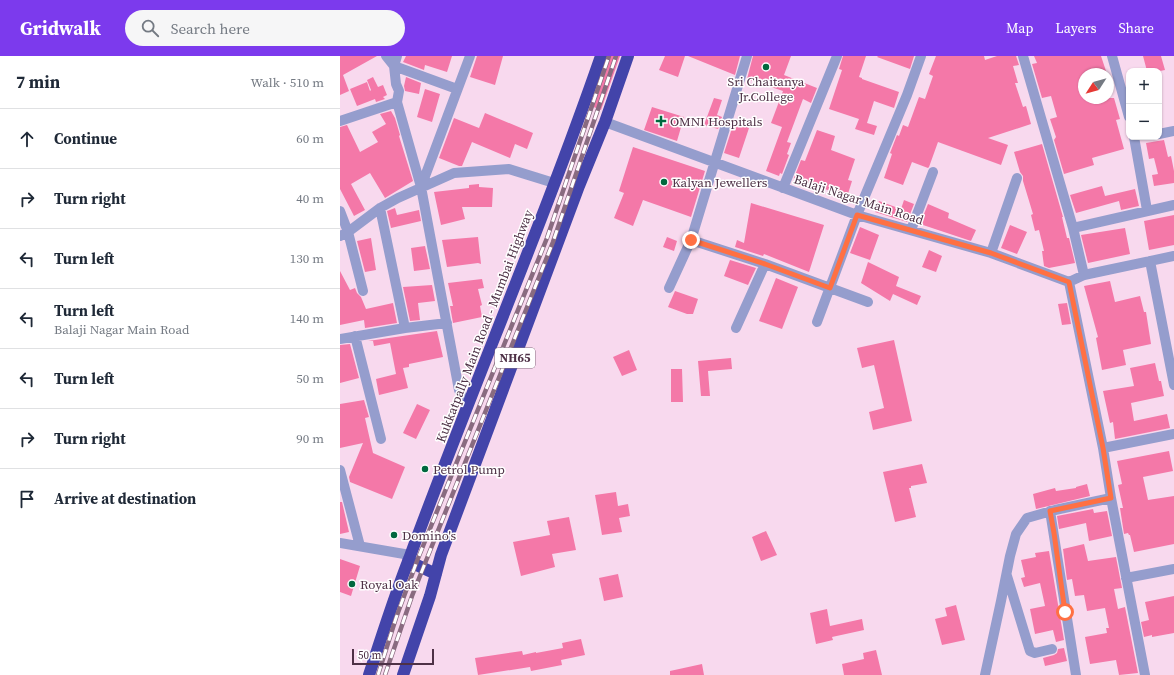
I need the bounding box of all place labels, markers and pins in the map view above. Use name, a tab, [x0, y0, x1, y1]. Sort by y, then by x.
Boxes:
marker: Sri Chaitanya Jr.College	[761, 62, 771, 72]
place label: Sri Chaitanya Jr.College	[728, 73, 805, 105]
place label: OMNI Hospitals	[670, 113, 763, 130]
marker: OMNI Hospitals	[655, 115, 667, 127]
place label: Kalyan Jewellers	[672, 174, 768, 191]
marker: Kalyan Jewellers	[659, 177, 669, 187]
place label: Petrol Pump	[433, 461, 505, 478]
marker: Petrol Pump	[420, 464, 430, 474]
place label: Domino's	[402, 527, 456, 544]
marker: Domino's	[389, 530, 399, 540]
place label: Royal Oak	[360, 576, 419, 593]
marker: Royal Oak	[347, 579, 357, 589]

